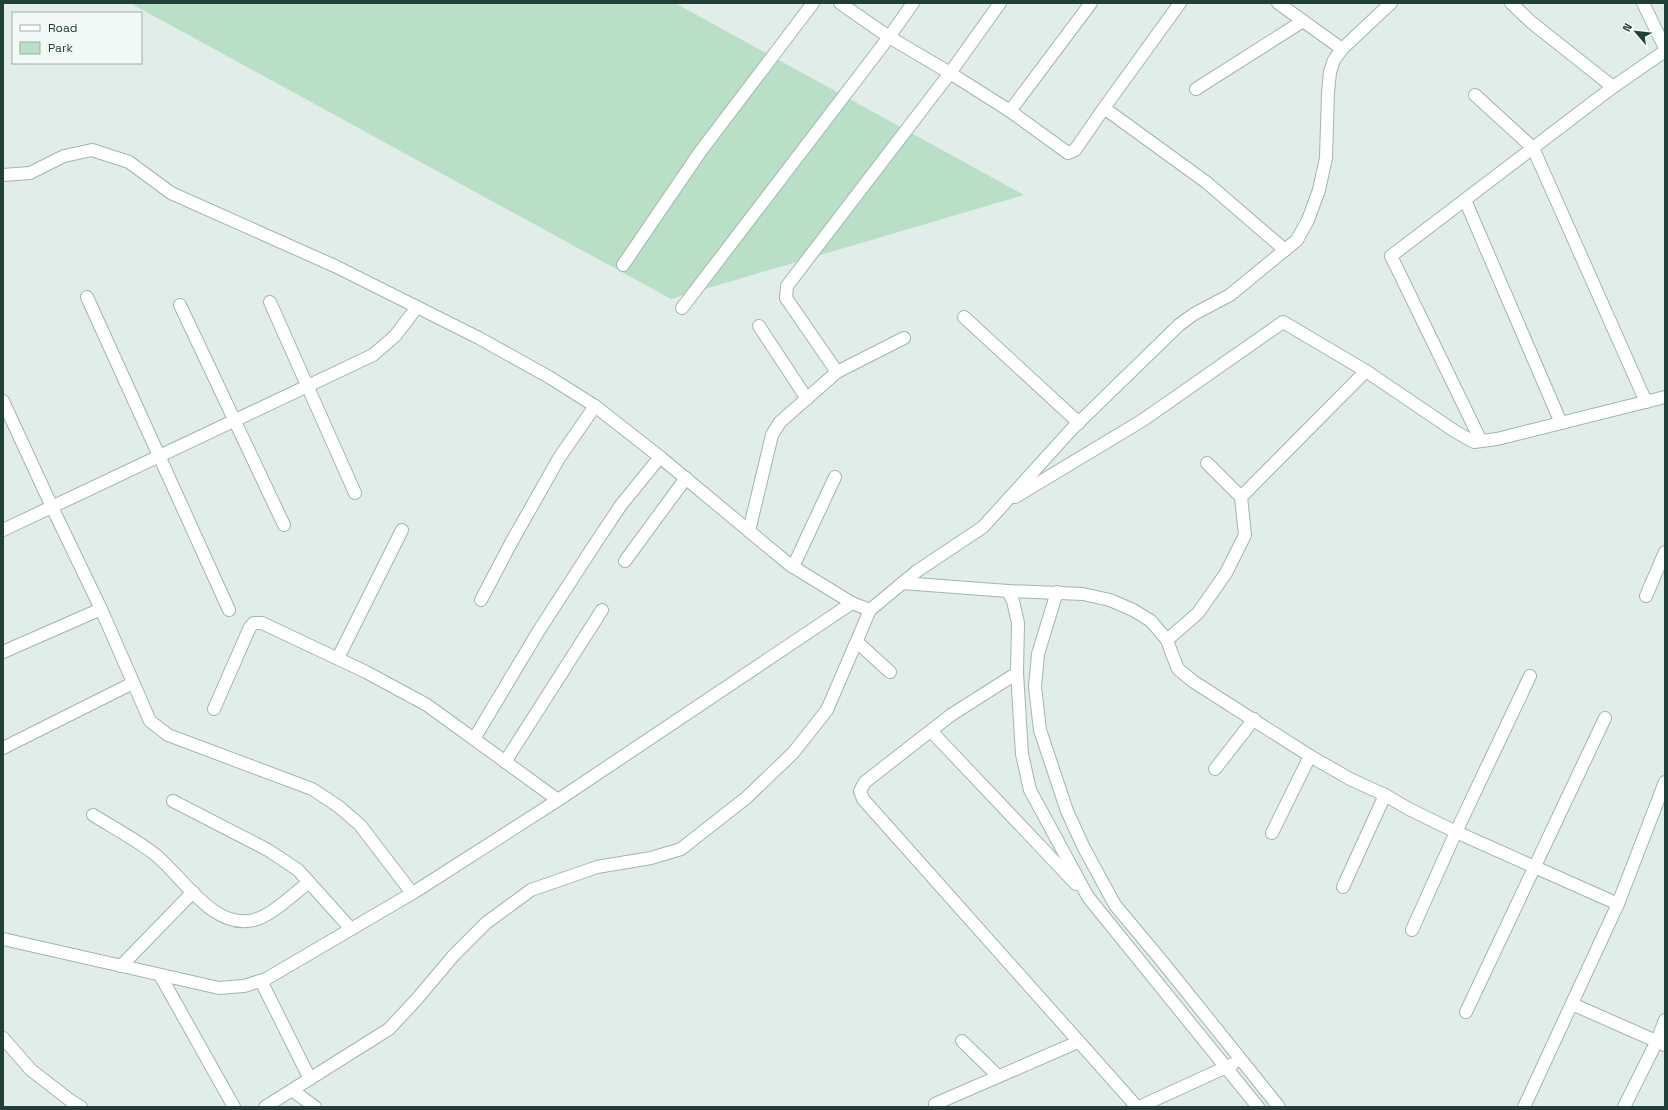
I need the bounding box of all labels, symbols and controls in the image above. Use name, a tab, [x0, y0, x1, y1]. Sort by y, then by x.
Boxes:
legend	[12, 12, 142, 64]
north arrow	[1616, 12, 1656, 52]
text: Road	[48, 20, 77, 36]
text: N	[1619, 21, 1635, 34]
text: Park	[48, 40, 73, 56]

